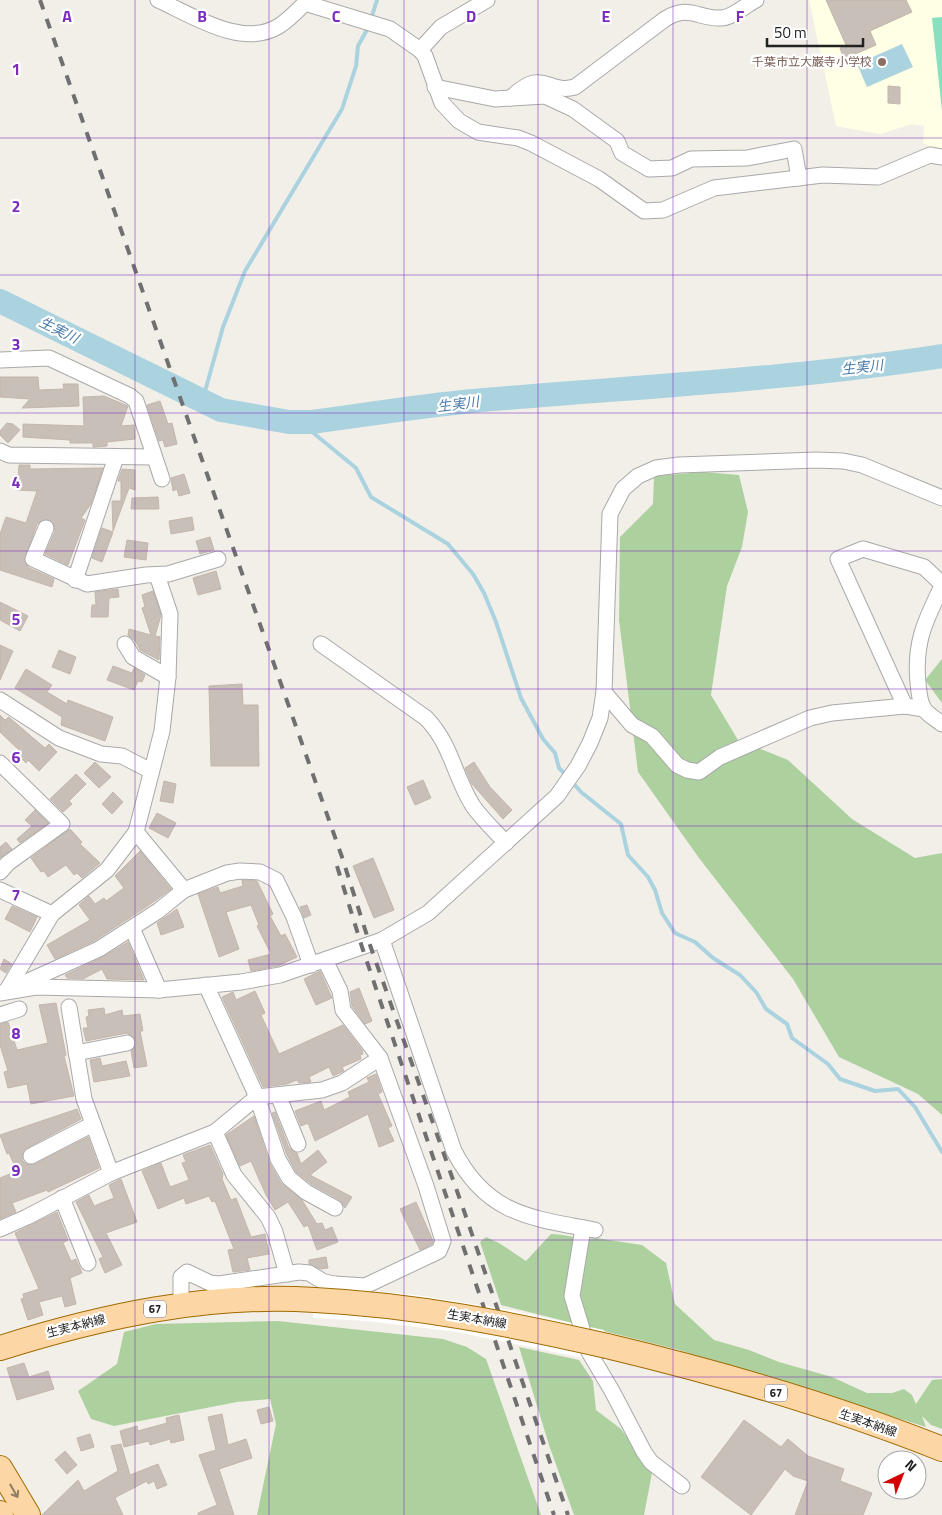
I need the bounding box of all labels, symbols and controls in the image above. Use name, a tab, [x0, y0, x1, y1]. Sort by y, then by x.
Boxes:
text: A	[62, 4, 72, 28]
text: B	[197, 4, 207, 28]
text: C	[332, 4, 341, 28]
text: D	[466, 4, 476, 28]
text: E	[602, 4, 611, 28]
text: F	[736, 4, 745, 28]
scale bar	[767, 15, 863, 47]
text: 50 m	[774, 21, 807, 44]
place label: 千葉市立大巌寺小学校	[752, 52, 872, 71]
marker: 千葉市立大巌寺小学校	[876, 56, 888, 68]
text: 1	[12, 57, 20, 81]
text: 2	[12, 194, 20, 218]
water label: 生実川	[36, 311, 84, 349]
text: 3	[12, 332, 20, 356]
water label: 生実川	[840, 354, 886, 379]
water label: 生実川	[436, 390, 482, 416]
text: 4	[12, 470, 21, 494]
text: 5	[12, 607, 21, 631]
text: 6	[12, 745, 21, 769]
text: 7	[12, 883, 20, 907]
text: 8	[12, 1021, 21, 1045]
text: 9	[12, 1158, 21, 1182]
road number: 67	[144, 1300, 166, 1318]
street label: 生実本納線	[446, 1304, 508, 1333]
street label: 生実本納線	[44, 1309, 107, 1342]
road number: 67	[765, 1385, 787, 1402]
street label: 生実本納線	[837, 1404, 900, 1441]
north arrow	[877, 1450, 927, 1500]
text: N	[900, 1454, 922, 1476]
one-way arrow	[10, 1484, 20, 1498]

